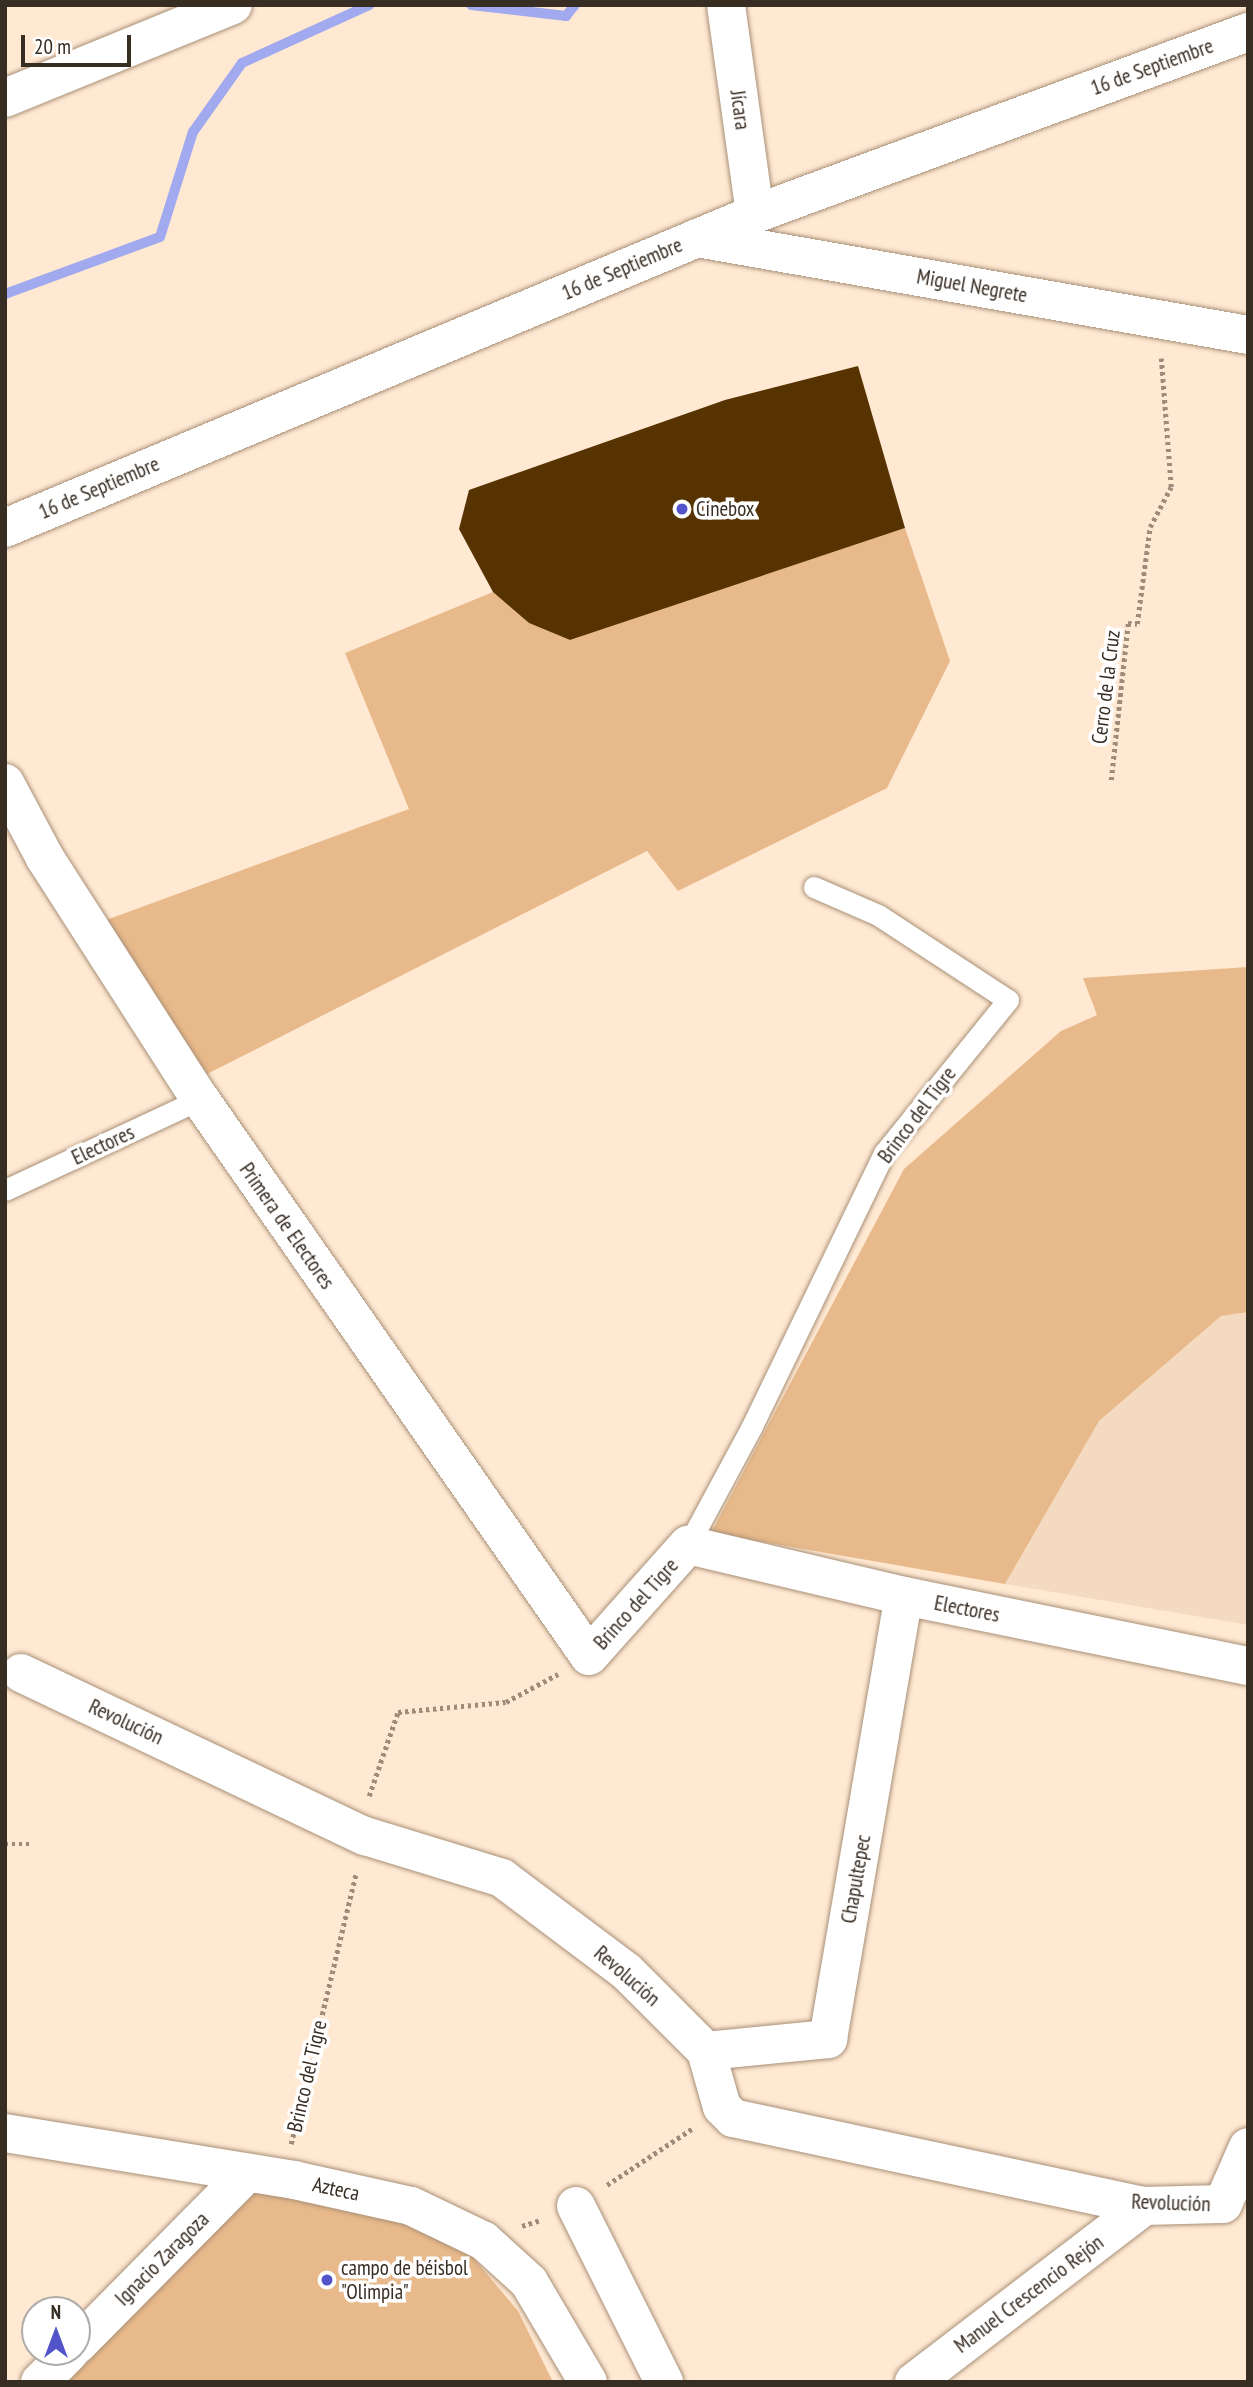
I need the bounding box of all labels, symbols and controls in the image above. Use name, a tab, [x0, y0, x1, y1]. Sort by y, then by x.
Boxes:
scale bar	[24, 21, 135, 65]
text: 20 m	[34, 33, 71, 60]
street label: 16 de Septiembre	[1087, 33, 1217, 101]
street label: Jícara	[725, 89, 755, 131]
street label: 16 de Septiembre	[558, 232, 686, 306]
street label: Miguel Negrete	[915, 264, 1029, 308]
street label: 16 de Septiembre	[35, 451, 163, 525]
place label: Cinebox	[696, 496, 755, 522]
marker: Cinebox	[674, 501, 690, 517]
street label: Cerro de la Cruz	[1087, 629, 1125, 745]
street label: Brinco del Tigre	[872, 1062, 962, 1168]
street label: Electores	[68, 1120, 138, 1170]
street label: Primera de Electores	[234, 1158, 340, 1294]
street label: Brinco del Tigre	[588, 1553, 684, 1655]
street label: Electores	[932, 1590, 1002, 1628]
street label: Revolución	[85, 1694, 167, 1750]
street label: Chapultepec	[836, 1833, 876, 1925]
street label: Revolución	[589, 1941, 665, 2011]
street label: Brinco del Tigre	[282, 2017, 332, 2135]
street label: Azteca	[310, 2172, 362, 2206]
street label: Revolución	[1131, 2189, 1211, 2217]
street label: Ignacio Zaragoza	[110, 2207, 214, 2311]
street label: Manuel Crescencio Rejón	[949, 2230, 1109, 2358]
place label: campo de béisbol "Olimpia"	[341, 2255, 468, 2305]
marker: campo de béisbol "Olimpia"	[319, 2272, 335, 2288]
north arrow	[21, 2296, 91, 2366]
text: N	[51, 2300, 61, 2324]

